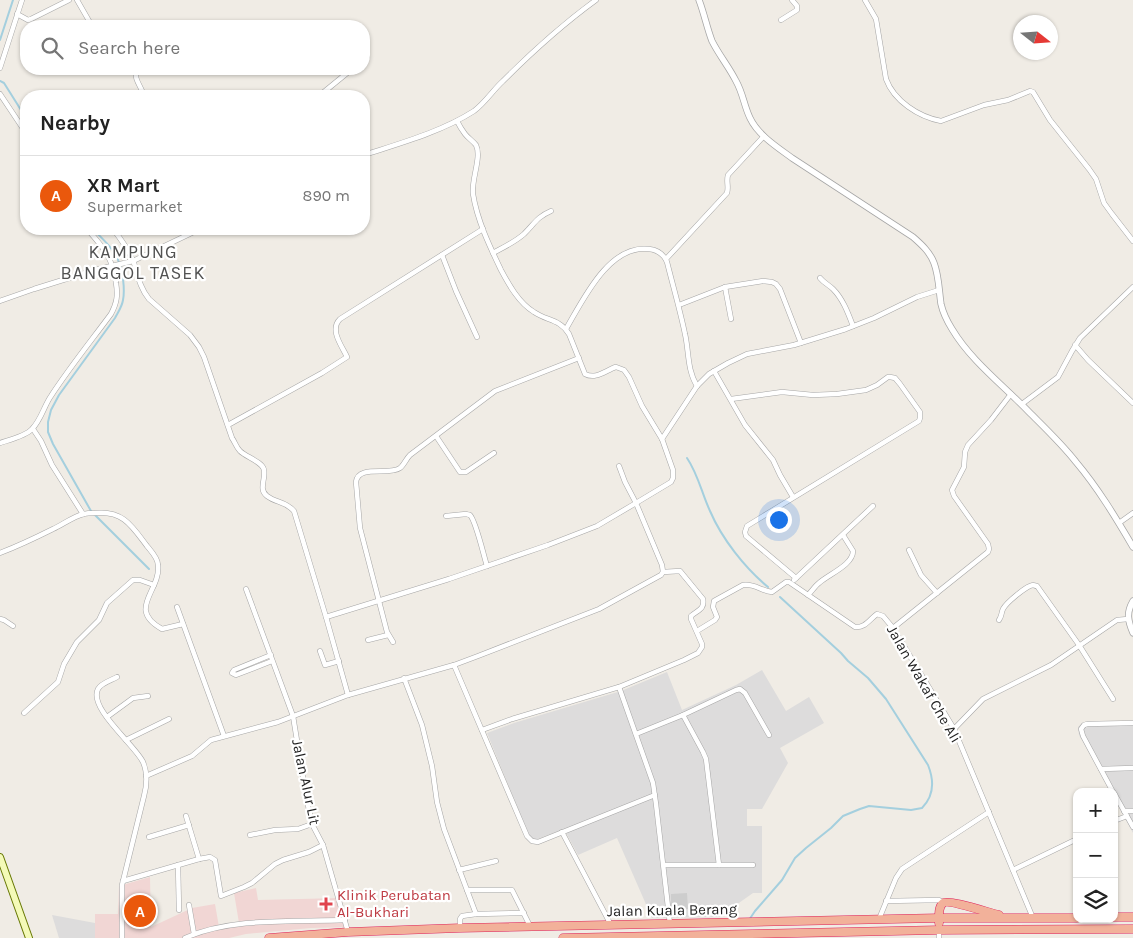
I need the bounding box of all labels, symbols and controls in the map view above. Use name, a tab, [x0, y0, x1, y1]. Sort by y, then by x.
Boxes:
north arrow	[1013, 15, 1058, 60]
search box	[20, 20, 370, 75]
icon: search	[38, 34, 66, 62]
text: Search here	[78, 37, 180, 59]
text: Nearby	[40, 111, 110, 135]
text: XR Mart	[87, 175, 160, 197]
text: A	[51, 186, 61, 205]
text: 890 m	[303, 186, 350, 205]
text: Supermarket	[87, 197, 183, 216]
district label: KAMPUNG BANGGOL TASEK	[61, 241, 205, 284]
your location	[766, 507, 792, 533]
street label: Jalan Wakaf Che Ali	[883, 622, 965, 746]
street label: Jalan Alur Lit	[288, 737, 324, 827]
map controls	[1073, 788, 1118, 923]
button: +	[1073, 788, 1118, 833]
button: −	[1073, 833, 1118, 878]
button: layers	[1073, 878, 1118, 923]
place label: Klinik Perubatan Al-Bukhari	[337, 886, 451, 921]
pin: A	[124, 892, 156, 930]
marker: Klinik Perubatan Al-Bukhari	[319, 897, 333, 911]
street label: Jalan Kuala Berang	[607, 900, 738, 920]

